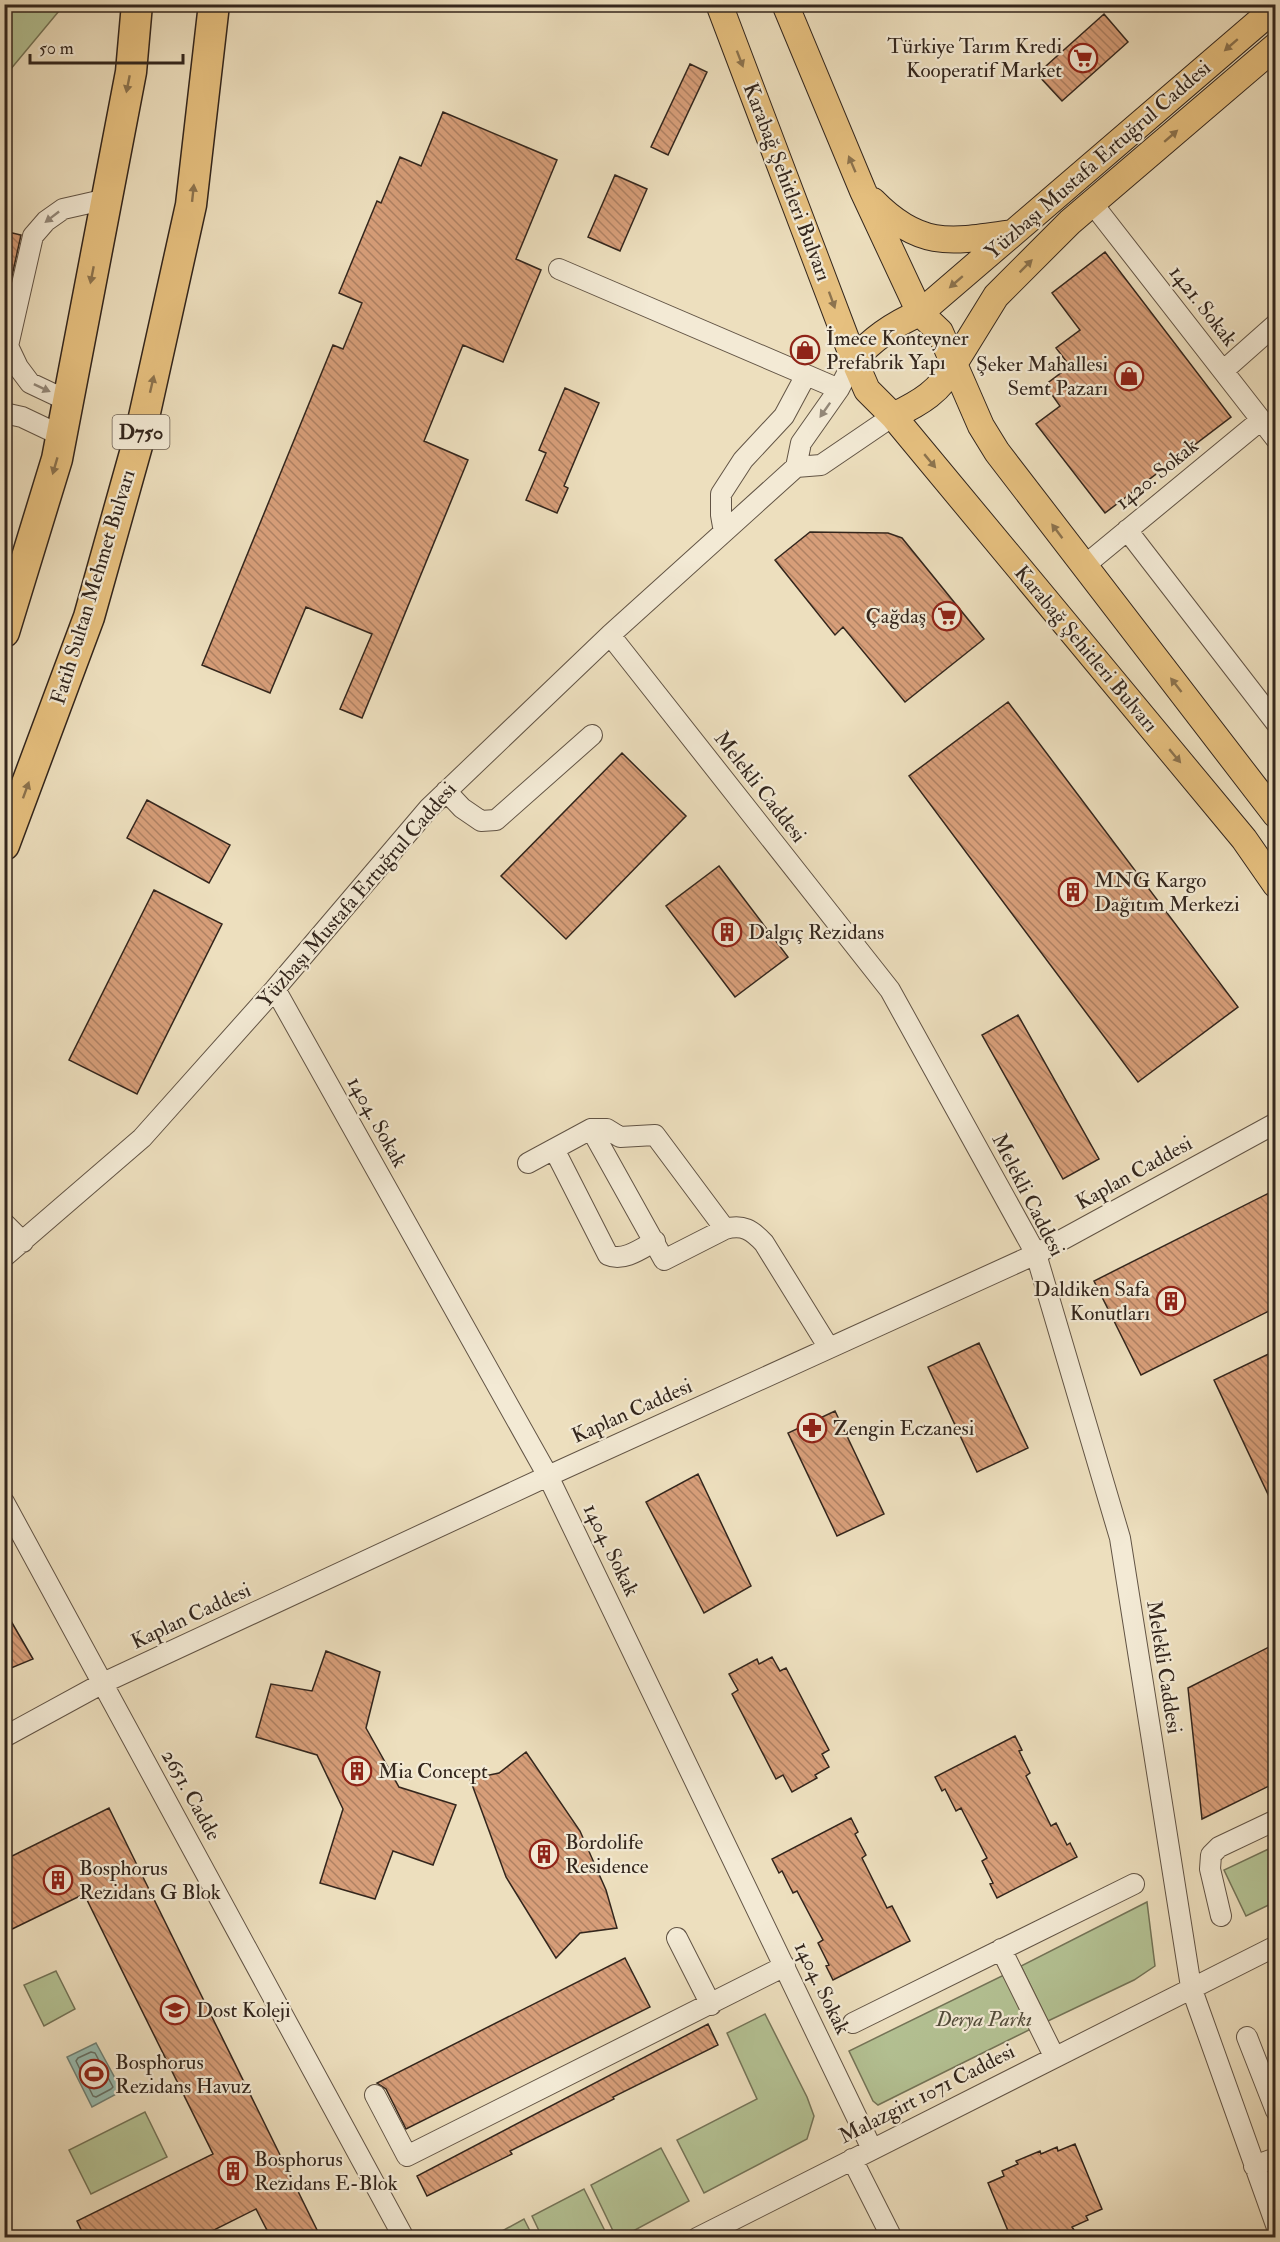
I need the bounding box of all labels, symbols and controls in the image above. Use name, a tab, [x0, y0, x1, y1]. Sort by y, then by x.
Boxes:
scale bar	[30, 27, 183, 65]
place label: Türkiye Tarım Kredi Kooperatif Market	[887, 33, 1062, 84]
text: 50 m	[39, 37, 74, 60]
one-way arrow	[1224, 38, 1239, 51]
supermarket icon: Türkiye Tarım Kredi Kooperatif Market	[1067, 42, 1099, 74]
one-way arrow	[736, 50, 745, 68]
street label: Yüzbaşı Mustafa Ertuğrul Caddesi	[979, 54, 1217, 266]
one-way arrow	[124, 74, 133, 93]
street label: Karabağ Şehitleri Bulvarı	[737, 79, 837, 285]
one-way arrow	[1163, 130, 1178, 143]
one-way arrow	[847, 155, 857, 173]
one-way arrow	[188, 184, 197, 203]
one-way arrow	[44, 211, 60, 224]
one-way arrow	[1019, 260, 1033, 274]
street label: 1421. Sokak	[1163, 260, 1243, 352]
one-way arrow	[87, 266, 96, 285]
one-way arrow	[949, 275, 964, 288]
one-way arrow	[827, 291, 837, 309]
place label: İmece Konteyner Prefabrik Yapı	[826, 325, 969, 376]
shop icon: İmece Konteyner Prefabrik Yapı	[789, 334, 821, 366]
place label: Şeker Mahallesi Semt Pazarı	[976, 351, 1108, 402]
shop icon: Şeker Mahallesi Semt Pazarı	[1113, 360, 1145, 392]
one-way arrow	[147, 375, 157, 393]
one-way arrow	[33, 384, 50, 393]
one-way arrow	[819, 402, 831, 417]
road number: D750	[112, 415, 170, 449]
street label: 1420. Sokak	[1110, 432, 1204, 516]
one-way arrow	[923, 453, 936, 468]
one-way arrow	[50, 458, 59, 476]
street label: Fatih Sultan Mehmet Bulvarı	[44, 466, 142, 708]
one-way arrow	[1051, 523, 1063, 539]
street label: Karabağ Şehitleri Bulvarı	[1008, 560, 1164, 738]
supermarket icon: Çağdaş	[931, 600, 963, 632]
place label: Çağdaş	[866, 603, 926, 630]
one-way arrow	[1170, 678, 1182, 693]
street label: Melekli Caddesi	[708, 726, 812, 849]
one-way arrow	[1169, 749, 1181, 764]
street label: Yüzbaşı Mustafa Ertuğrul Caddesi	[251, 776, 463, 1014]
one-way arrow	[21, 781, 31, 799]
place label: MNG Kargo Dağıtım Merkezi	[1094, 867, 1240, 918]
building icon: MNG Kargo Dağıtım Merkezi	[1057, 876, 1089, 908]
building icon: Dalgıç Rezidans	[711, 916, 743, 948]
place label: Dalgıç Rezidans	[748, 919, 884, 946]
street label: 1404. Sokak	[341, 1072, 413, 1172]
street label: Melekli Caddesi	[985, 1129, 1071, 1261]
street label: Kaplan Caddesi	[1071, 1130, 1197, 1216]
place label: Daldiken Safa Konutları	[1034, 1276, 1150, 1327]
building icon: Daldiken Safa Konutları	[1155, 1285, 1187, 1317]
street label: Kaplan Caddesi	[567, 1372, 697, 1450]
pharmacy icon: Zengin Eczanesi	[796, 1412, 828, 1444]
place label: Zengin Eczanesi	[833, 1415, 975, 1442]
street label: 1404. Sokak	[577, 1499, 645, 1601]
street label: Kaplan Caddesi	[127, 1576, 256, 1656]
street label: Melekli Caddesi	[1140, 1598, 1188, 1736]
street label: 2651. Cadde	[155, 1745, 227, 1845]
building icon: Mia Concept	[341, 1755, 373, 1787]
place label: Mia Concept	[378, 1758, 488, 1785]
place label: Bordolife Residence	[565, 1829, 649, 1880]
building icon: Bordolife Residence	[528, 1838, 560, 1870]
place label: Bosphorus Rezidans G Blok	[79, 1855, 221, 1906]
building icon: Bosphorus Rezidans G Blok	[42, 1864, 74, 1896]
street label: 1404. Sokak	[788, 1937, 856, 2039]
school or university icon: Dost Koleji	[159, 1994, 191, 2026]
place label: Dost Koleji	[196, 1997, 291, 2024]
park label: Derya Parkı	[935, 2006, 1032, 2033]
street label: Malazgirt 1071 Caddesi	[835, 2038, 1020, 2150]
place label: Bosphorus Rezidans Havuz	[115, 2049, 251, 2100]
sports icon: Bosphorus Rezidans Havuz	[78, 2058, 110, 2090]
place label: Bosphorus Rezidans E-Blok	[254, 2146, 398, 2197]
building icon: Bosphorus Rezidans E-Blok	[217, 2155, 249, 2187]

